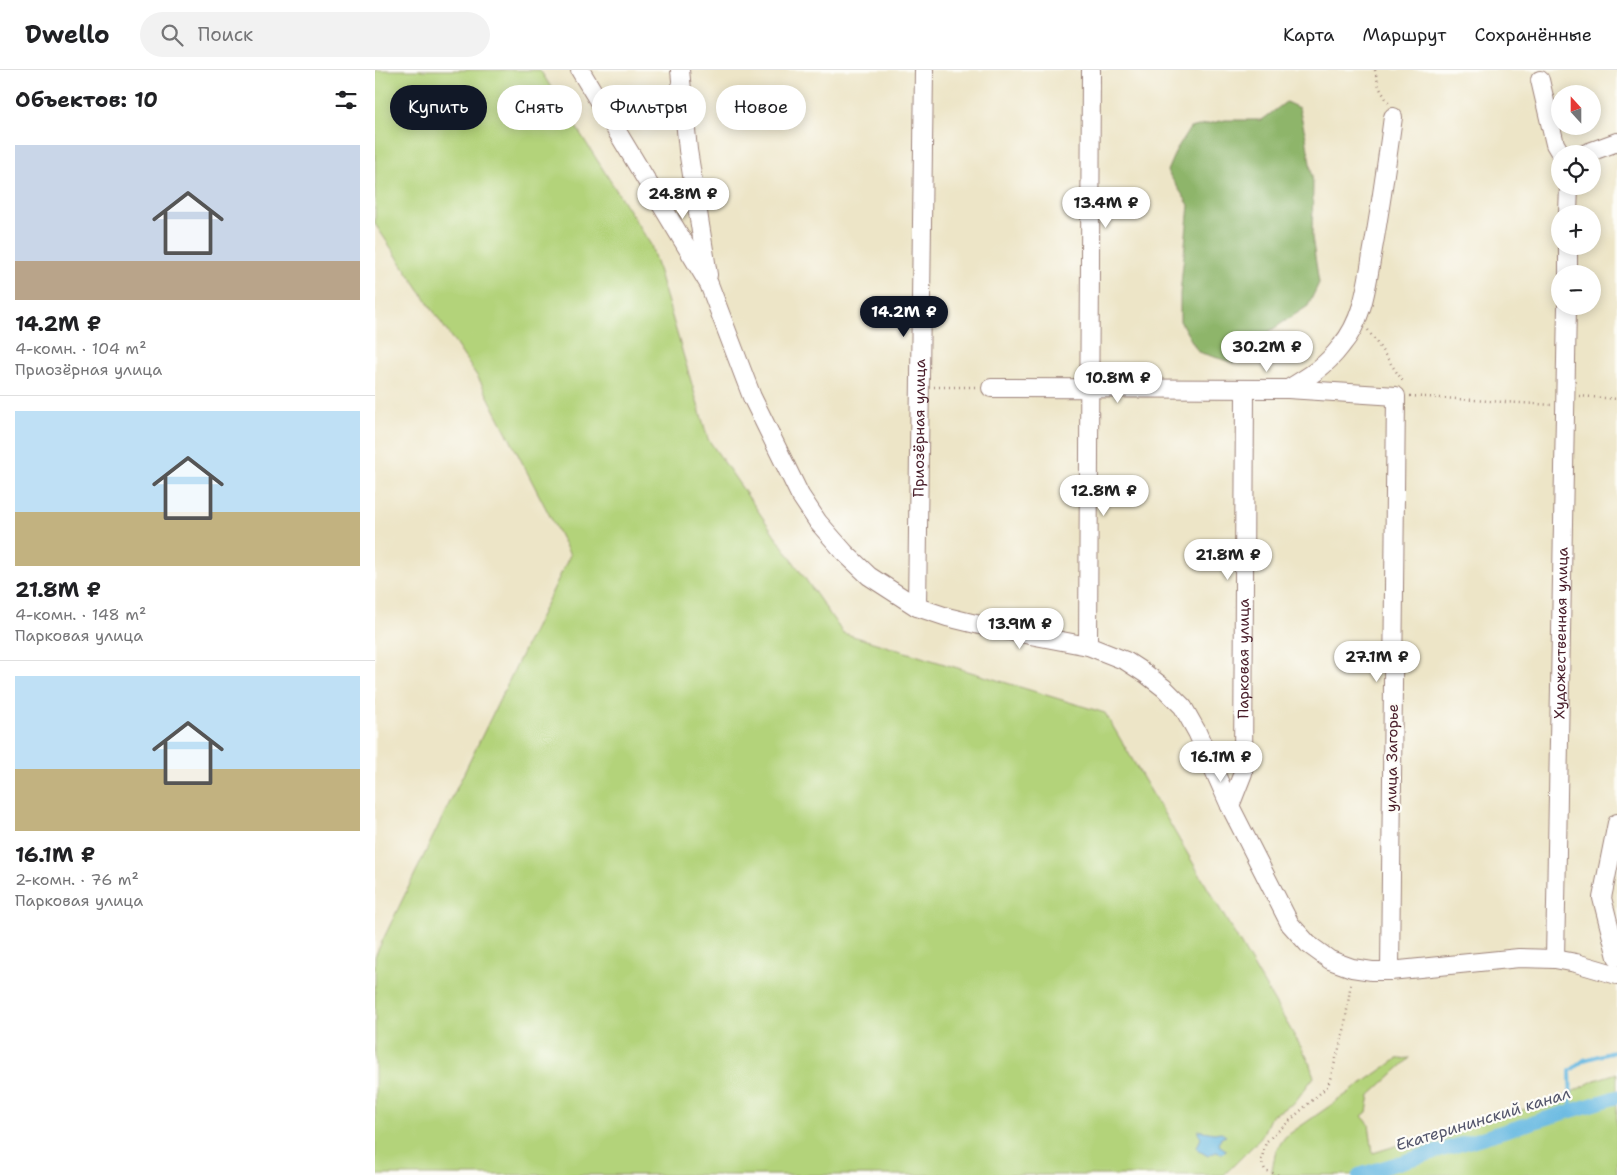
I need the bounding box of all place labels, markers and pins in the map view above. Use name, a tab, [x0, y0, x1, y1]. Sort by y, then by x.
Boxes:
pin: 24.8M ₽	[637, 178, 729, 220]
pin: 13.4M ₽	[1060, 186, 1152, 229]
pin: 14.2M ₽	[858, 296, 950, 338]
pin: 30.2M ₽	[1221, 330, 1313, 373]
pin: 10.8M ₽	[1072, 362, 1164, 404]
pin: 12.8M ₽	[1058, 474, 1150, 517]
pin: 21.8M ₽	[1182, 538, 1274, 581]
pin: 13.9M ₽	[974, 608, 1066, 650]
pin: 27.1M ₽	[1331, 640, 1423, 683]
pin: 16.1M ₽	[1175, 740, 1267, 783]

